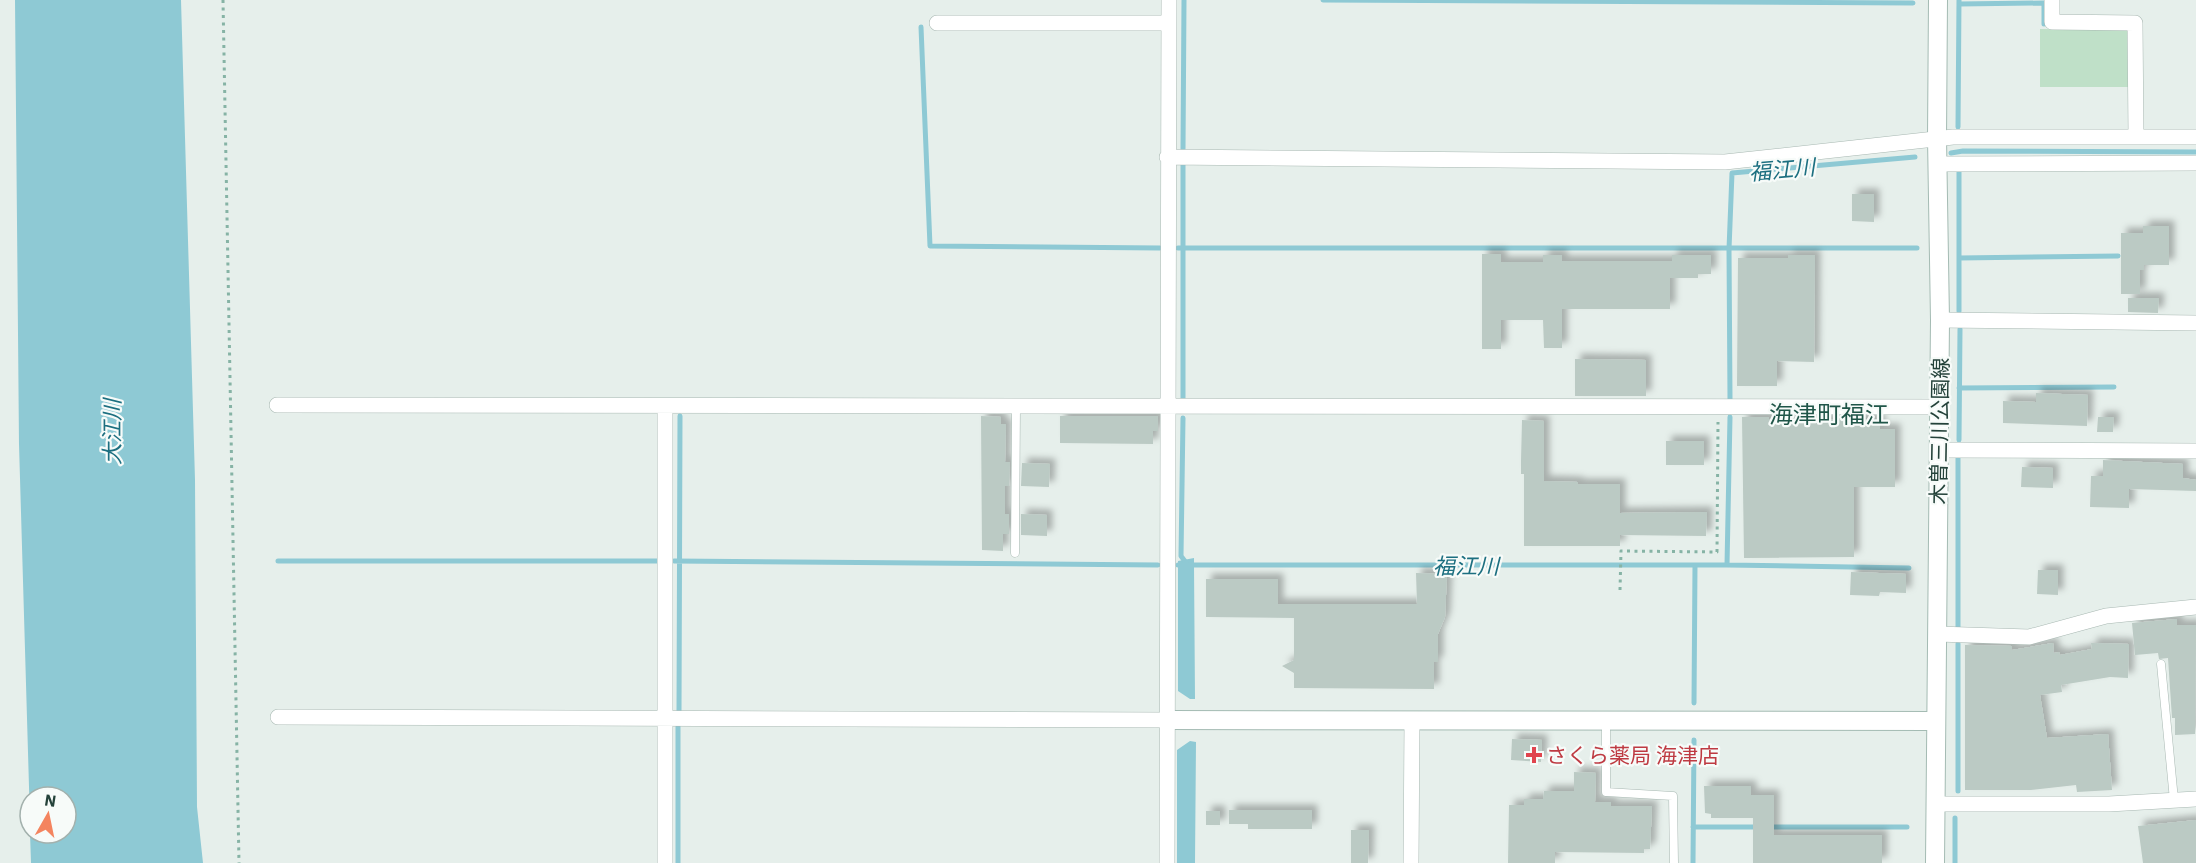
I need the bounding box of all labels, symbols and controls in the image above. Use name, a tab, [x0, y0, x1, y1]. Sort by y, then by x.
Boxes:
water label: 福江川	[1748, 152, 1818, 186]
street label: 木曽三川公園線	[1924, 357, 1954, 505]
water label: 大江川	[97, 397, 126, 465]
district label: 海津町福江	[1769, 398, 1889, 430]
water label: 福江川	[1433, 551, 1501, 580]
place label: さくら薬局 海津店	[1546, 741, 1719, 769]
marker: さくら薬局 海津店	[1527, 748, 1541, 762]
north arrow	[18, 785, 78, 845]
text: N	[43, 789, 58, 811]

